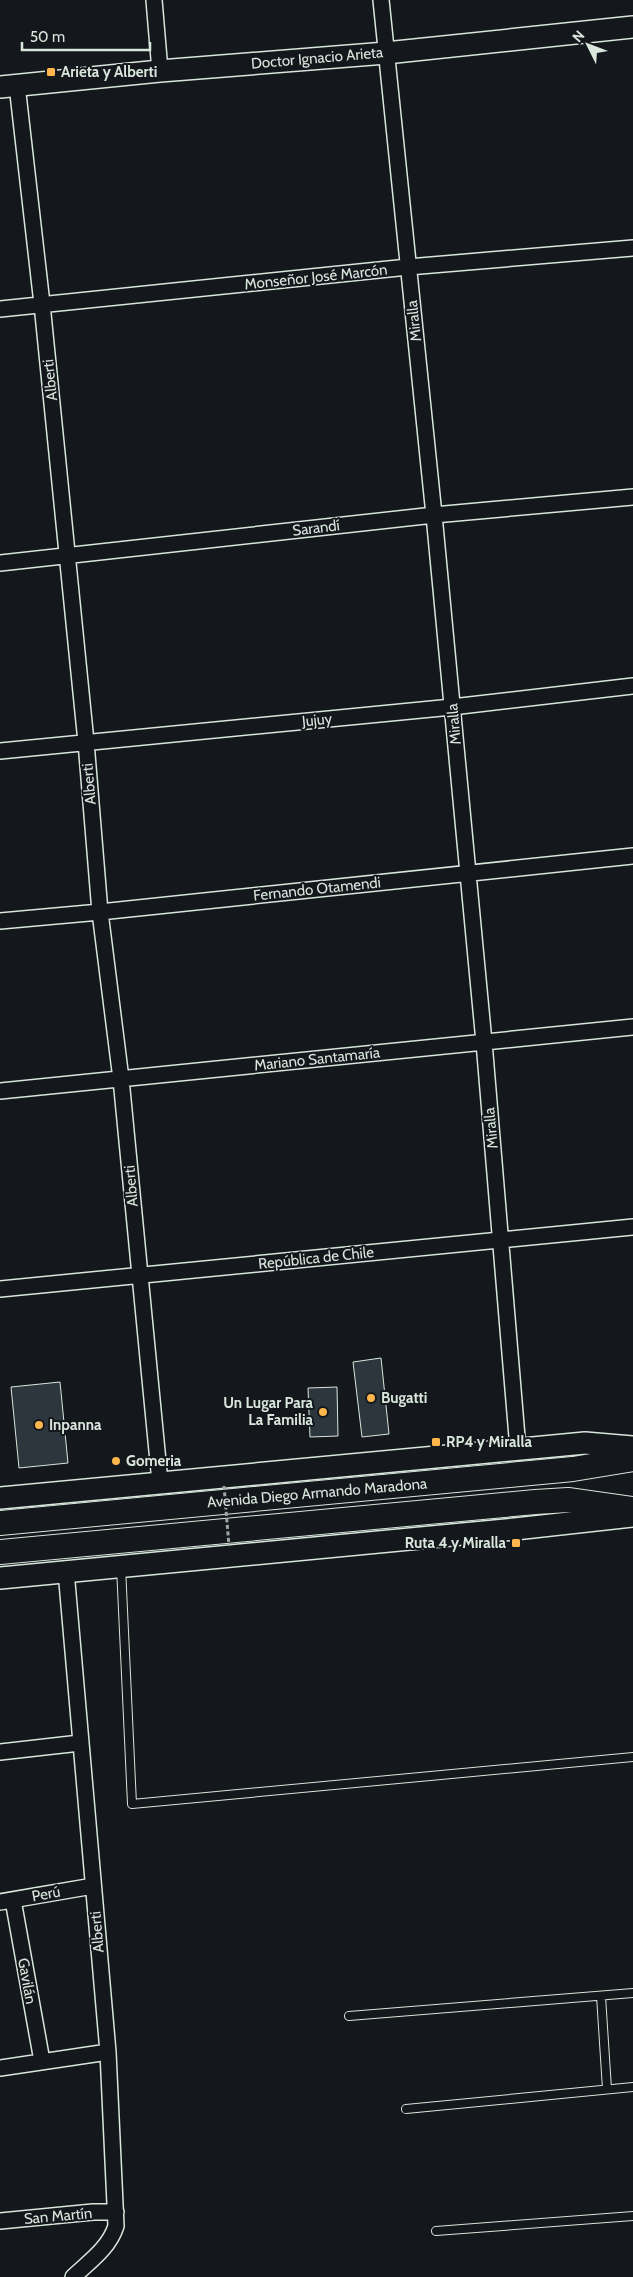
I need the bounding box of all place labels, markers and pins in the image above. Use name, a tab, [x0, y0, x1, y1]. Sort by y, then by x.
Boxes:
place label: Arieta y Alberti	[61, 63, 157, 81]
marker: Arieta y Alberti	[45, 66, 57, 78]
place label: Bugatti	[381, 1389, 427, 1407]
marker: Bugatti	[365, 1392, 377, 1404]
place label: Un Lugar Para La Familia	[223, 1394, 314, 1429]
marker: Un Lugar Para La Familia	[317, 1406, 329, 1418]
place label: Inpanna	[49, 1416, 102, 1434]
marker: Inpanna	[33, 1419, 45, 1431]
place label: RP4 y Miralla	[446, 1433, 532, 1451]
marker: RP4 y Miralla	[430, 1436, 442, 1448]
place label: Gomeria	[126, 1452, 182, 1470]
marker: Gomeria	[110, 1455, 122, 1467]
place label: Ruta 4 y Miralla	[405, 1534, 507, 1552]
marker: Ruta 4 y Miralla	[510, 1537, 522, 1549]

